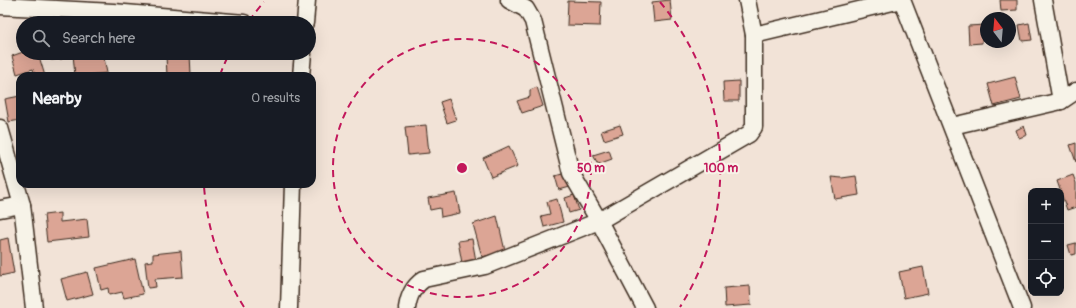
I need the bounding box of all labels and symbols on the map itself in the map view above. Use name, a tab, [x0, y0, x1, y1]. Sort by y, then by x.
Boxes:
north arrow	[980, 12, 1016, 48]
centre of rings	[455, 161, 469, 175]
text: 50 m	[577, 161, 605, 176]
text: 100 m	[704, 161, 739, 176]

